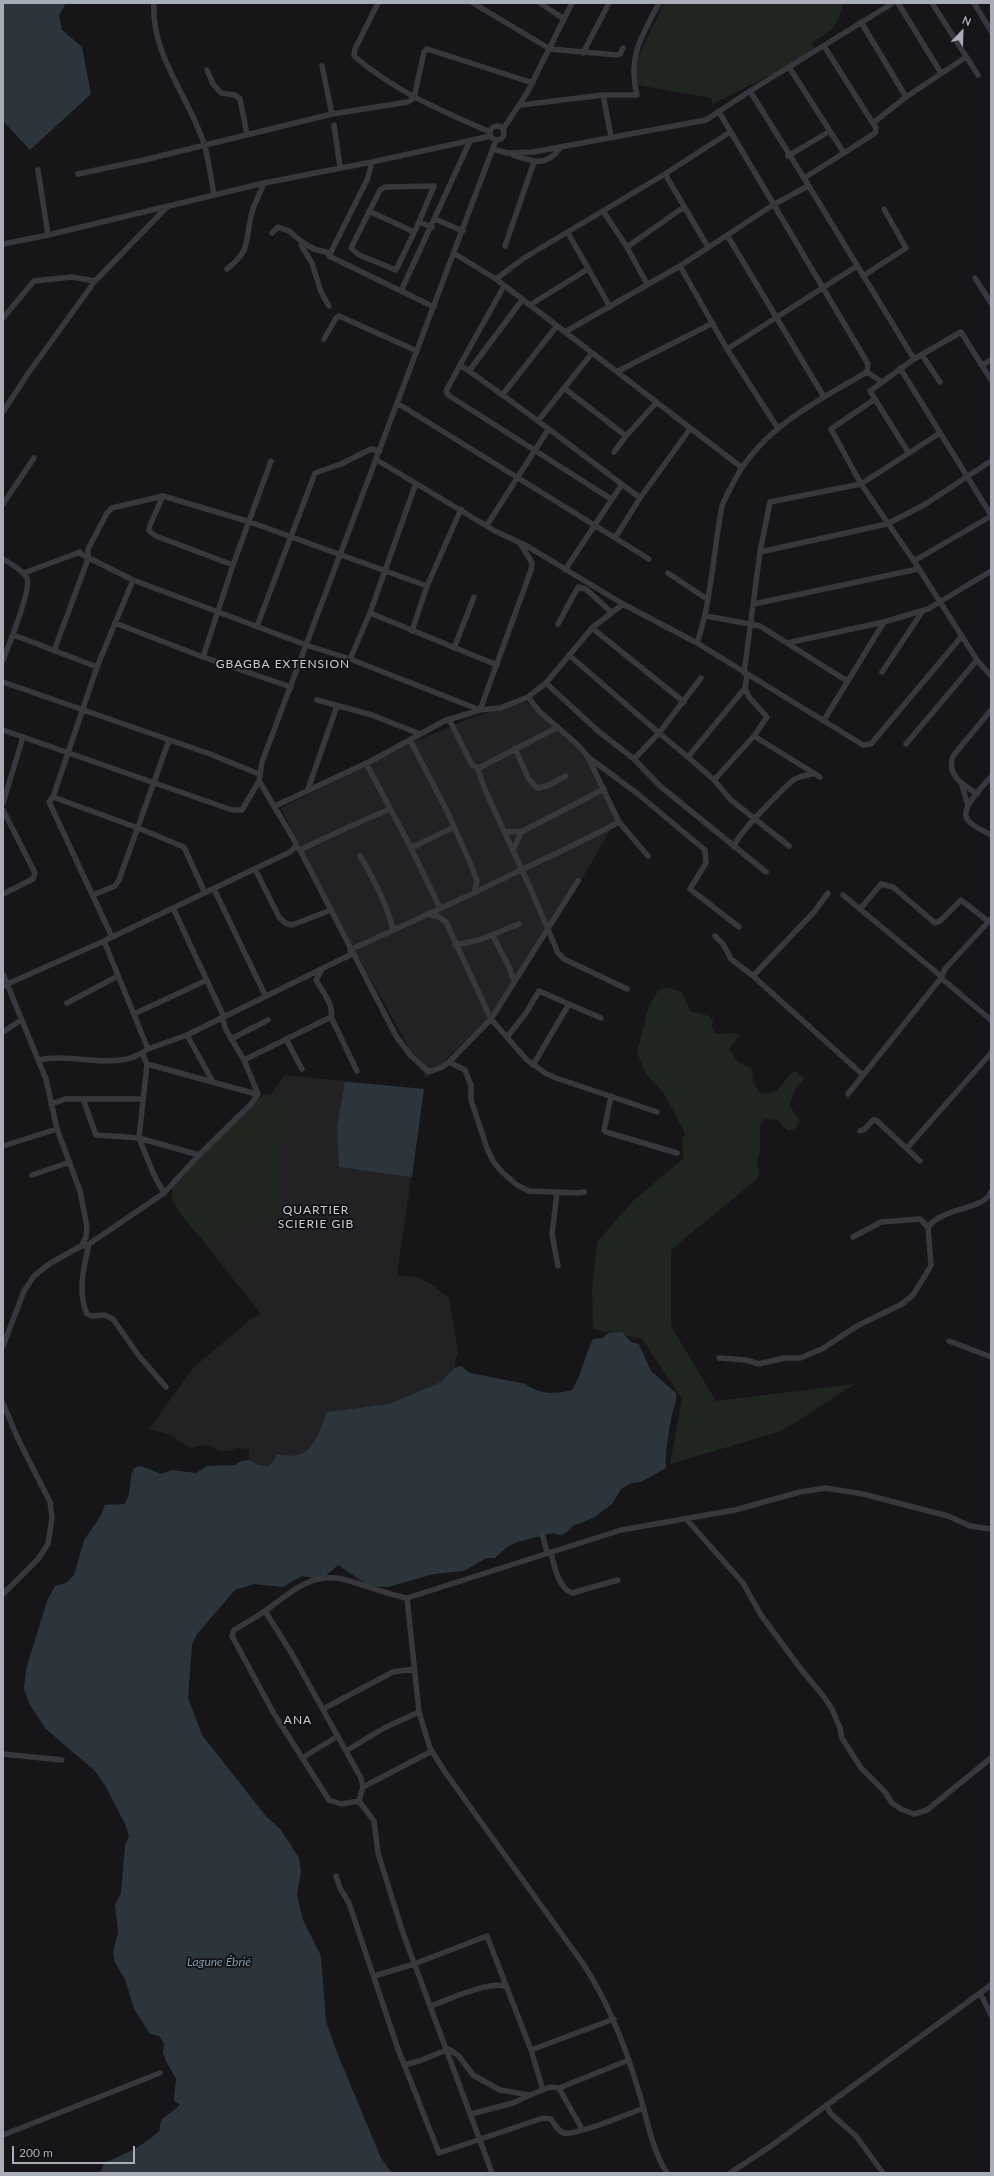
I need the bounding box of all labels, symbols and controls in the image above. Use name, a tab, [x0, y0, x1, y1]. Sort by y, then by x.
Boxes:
north arrow	[942, 12, 982, 52]
text: N	[960, 13, 973, 28]
district label: GBAGBA EXTENSION	[216, 657, 350, 671]
district label: QUARTIER SCIERIE GIB	[278, 1203, 354, 1231]
district label: ANA	[284, 1713, 312, 1727]
water label: Lagune Ébrié	[187, 1955, 251, 1969]
scale bar	[14, 2138, 137, 2164]
text: 200 m	[19, 2145, 53, 2160]

